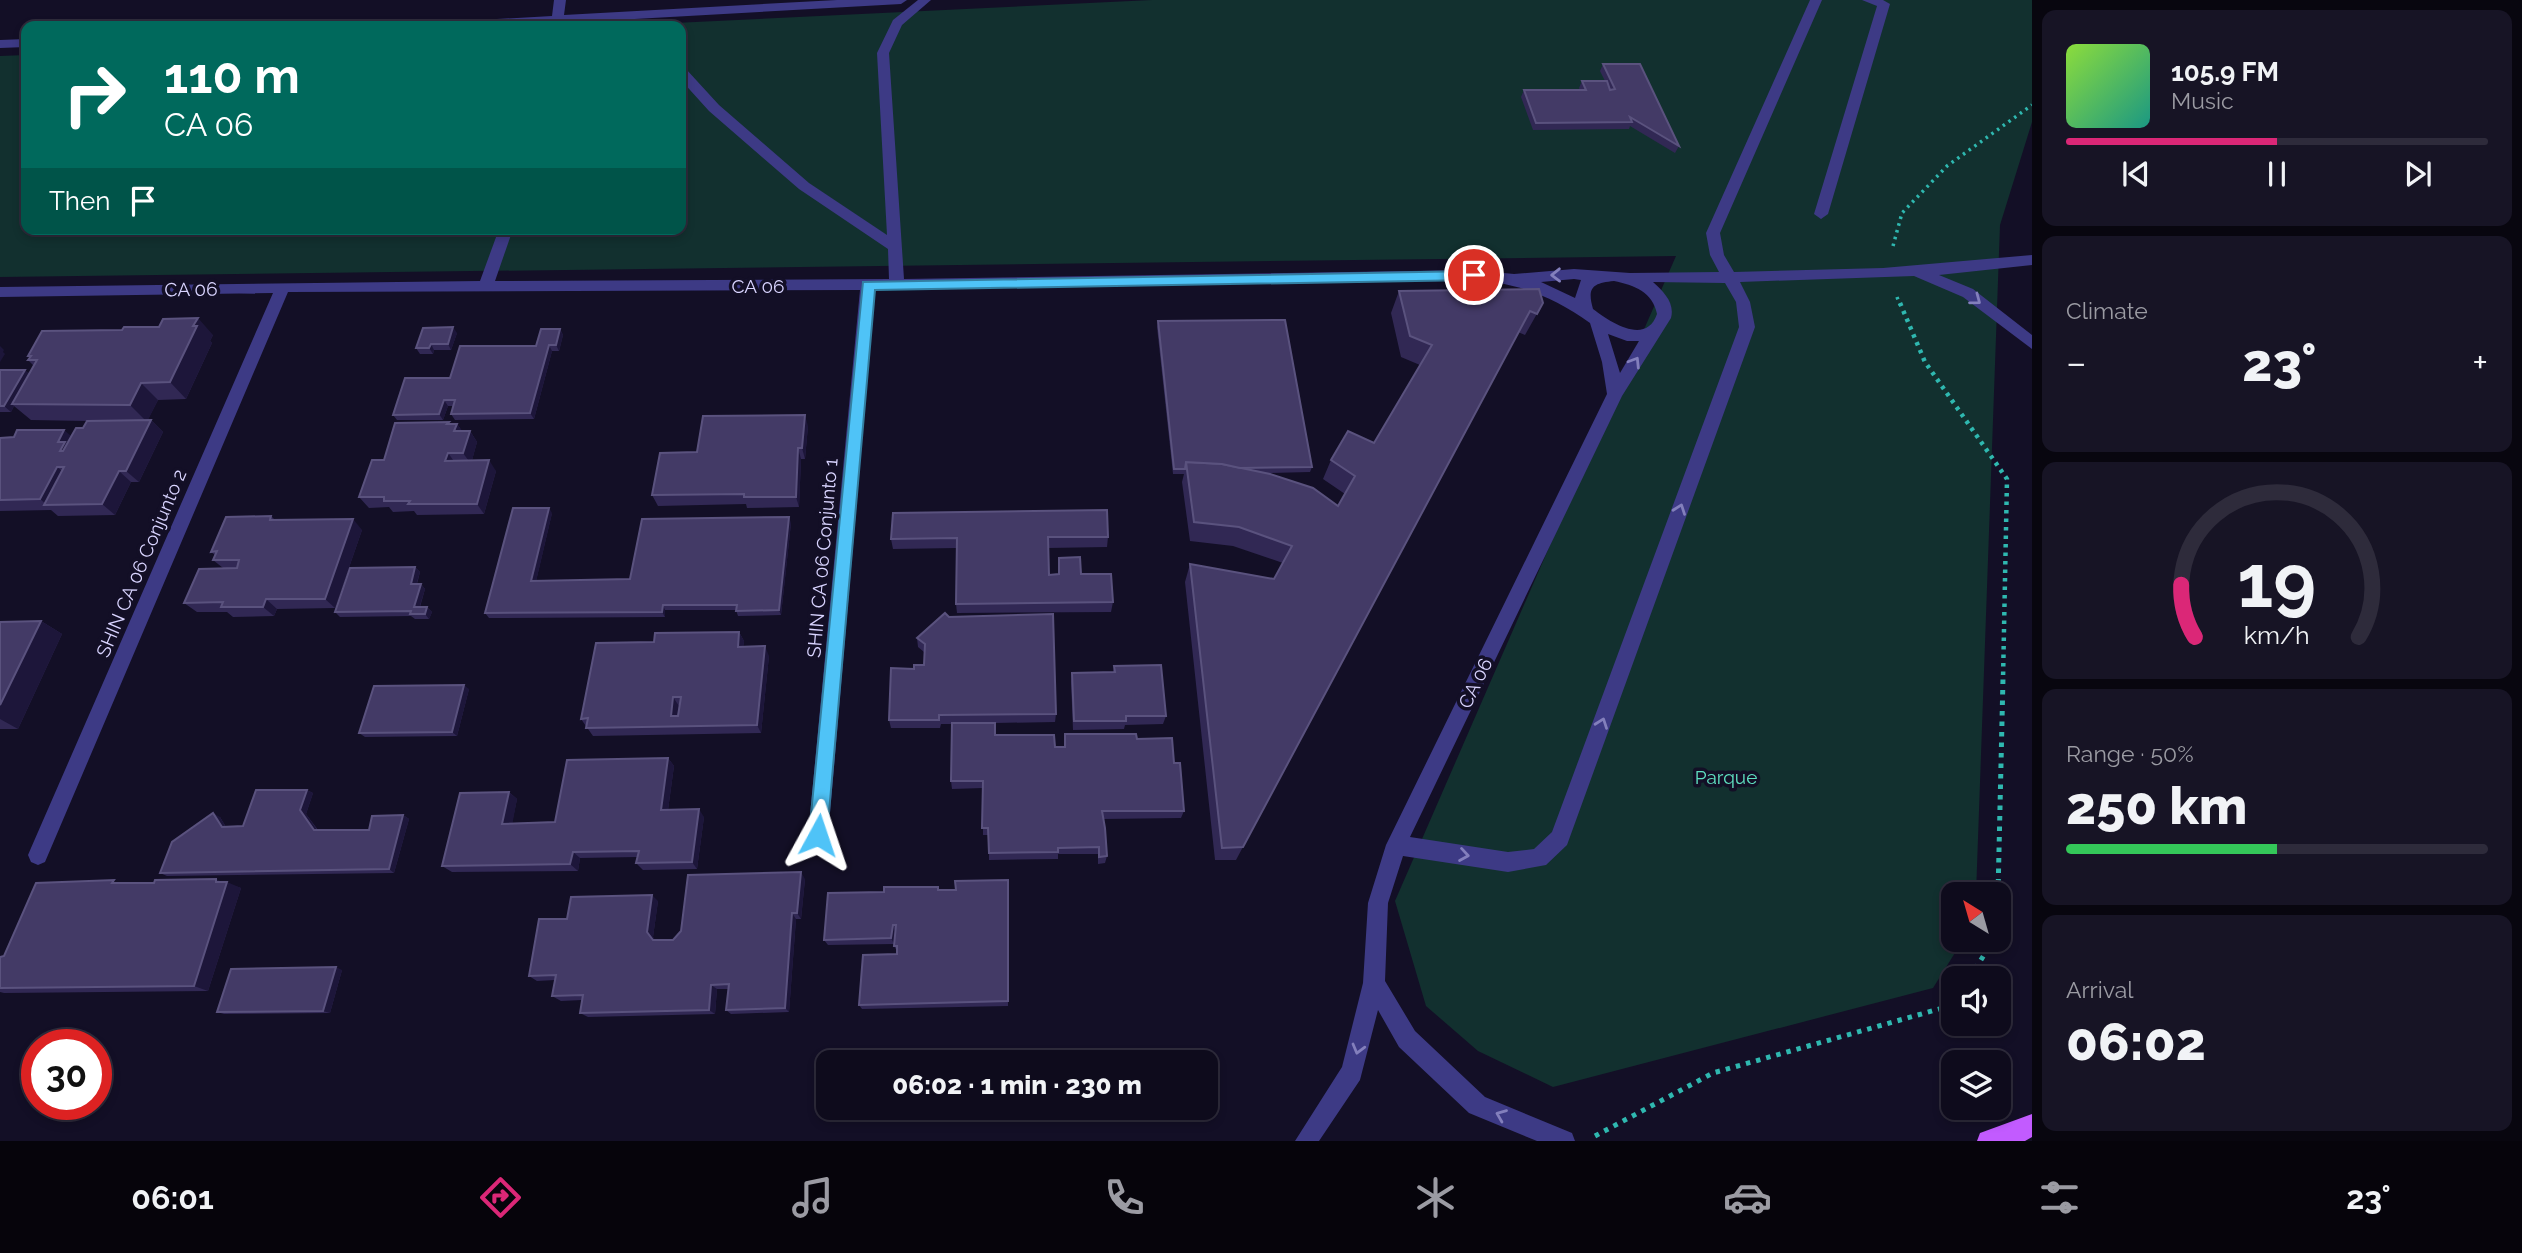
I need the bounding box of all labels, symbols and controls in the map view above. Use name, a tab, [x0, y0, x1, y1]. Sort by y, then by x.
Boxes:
text: 110 m	[164, 47, 300, 104]
icon: right	[49, 49, 140, 140]
text: 105.9 FM	[2171, 57, 2279, 87]
text: Music	[2171, 87, 2234, 114]
text: CA 06	[164, 106, 253, 143]
icon: previous	[2117, 155, 2155, 193]
icon: pause	[2258, 155, 2296, 193]
icon: next	[2399, 155, 2437, 193]
icon: arrive	[124, 182, 162, 220]
text: Then	[49, 186, 110, 216]
pin	[1444, 245, 1504, 305]
icon: arrive	[1455, 256, 1493, 294]
one-way arrow	[1551, 267, 1562, 282]
street label: CA 06	[731, 275, 785, 297]
street label: CA 06	[164, 278, 218, 300]
one-way arrow	[1969, 292, 1981, 305]
text: Climate	[2066, 297, 2148, 324]
text: 23°	[2242, 332, 2316, 393]
text: −	[2066, 340, 2086, 385]
text: +	[2472, 340, 2488, 385]
one-way arrow	[1627, 357, 1640, 370]
street label: SHIN CA 06 Conjunto 1	[802, 457, 842, 659]
street label: SHIN CA 06 Conjunto 2	[91, 466, 191, 660]
one-way arrow	[1672, 504, 1686, 516]
text: 19	[2238, 539, 2316, 624]
text: km/h	[2244, 619, 2310, 649]
street label: CA 06	[1453, 654, 1497, 712]
one-way arrow	[1594, 717, 1608, 729]
text: Range · 50%	[2066, 740, 2194, 767]
park label: Parque	[1695, 766, 1757, 788]
text: 250 km	[2066, 775, 2247, 836]
position arrow	[781, 798, 855, 872]
one-way arrow	[1458, 848, 1469, 863]
north arrow	[1941, 882, 2011, 952]
map controls	[1941, 882, 2011, 1120]
button: sound	[1941, 966, 2011, 1036]
text: Arrival	[2066, 976, 2133, 1003]
text: 06:02	[2066, 1011, 2206, 1072]
speed limit sign: 30	[21, 1029, 112, 1120]
one-way arrow	[1352, 1043, 1366, 1055]
button: layers	[1941, 1050, 2011, 1120]
text: 06:02 · 1 min · 230 m	[892, 1070, 1142, 1100]
one-way arrow	[1495, 1109, 1508, 1123]
icon: directions	[476, 1173, 525, 1222]
icon: music	[788, 1173, 837, 1222]
icon: phone	[1100, 1173, 1149, 1222]
icon: climate	[1411, 1173, 1460, 1222]
icon: car	[1723, 1173, 1772, 1222]
icon: filters	[2035, 1173, 2084, 1222]
text: 06:01	[131, 1179, 214, 1216]
text: 23°	[2346, 1179, 2391, 1216]

